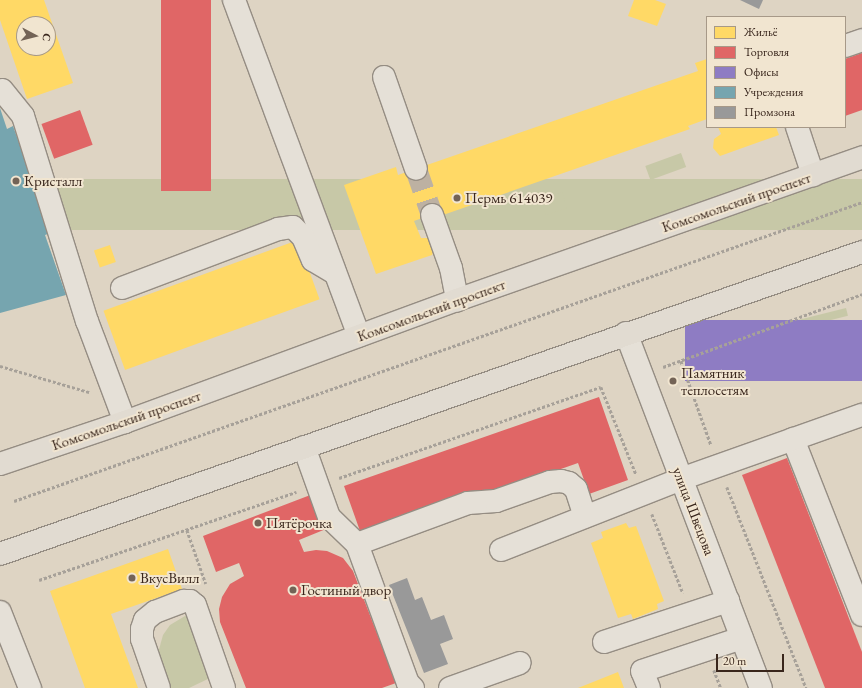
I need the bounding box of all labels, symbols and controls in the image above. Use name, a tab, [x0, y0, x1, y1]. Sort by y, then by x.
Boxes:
north arrow	[16, 16, 56, 56]
legend	[706, 16, 846, 128]
text: Жильё	[744, 24, 777, 40]
text: С	[39, 33, 54, 42]
text: Торговля	[744, 44, 789, 60]
text: Офисы	[744, 64, 779, 80]
text: Учреждения	[744, 84, 803, 100]
text: Промзона	[744, 104, 795, 120]
street label: Комсомольский проспект	[659, 168, 813, 236]
place label: Кристалл	[24, 172, 82, 190]
marker: Кристалл	[11, 176, 21, 186]
place label: Пермь 614039	[465, 189, 553, 207]
marker: Пермь 614039	[452, 193, 462, 203]
street label: Комсомольский проспект	[354, 275, 508, 345]
place label: Памятник теплосетям	[681, 363, 749, 398]
marker: Памятник теплосетям	[668, 376, 678, 386]
street label: Комсомольский проспект	[49, 386, 203, 454]
street label: улица Швецова	[669, 464, 719, 558]
place label: Пятёрочка	[266, 514, 332, 532]
marker: Пятёрочка	[253, 518, 263, 528]
place label: ВкусВилл	[140, 569, 199, 587]
marker: ВкусВилл	[127, 573, 137, 583]
place label: Гостиный двор	[301, 581, 391, 599]
marker: Гостиный двор	[288, 585, 298, 595]
scale bar	[718, 646, 786, 672]
text: 20 m	[723, 653, 746, 669]

